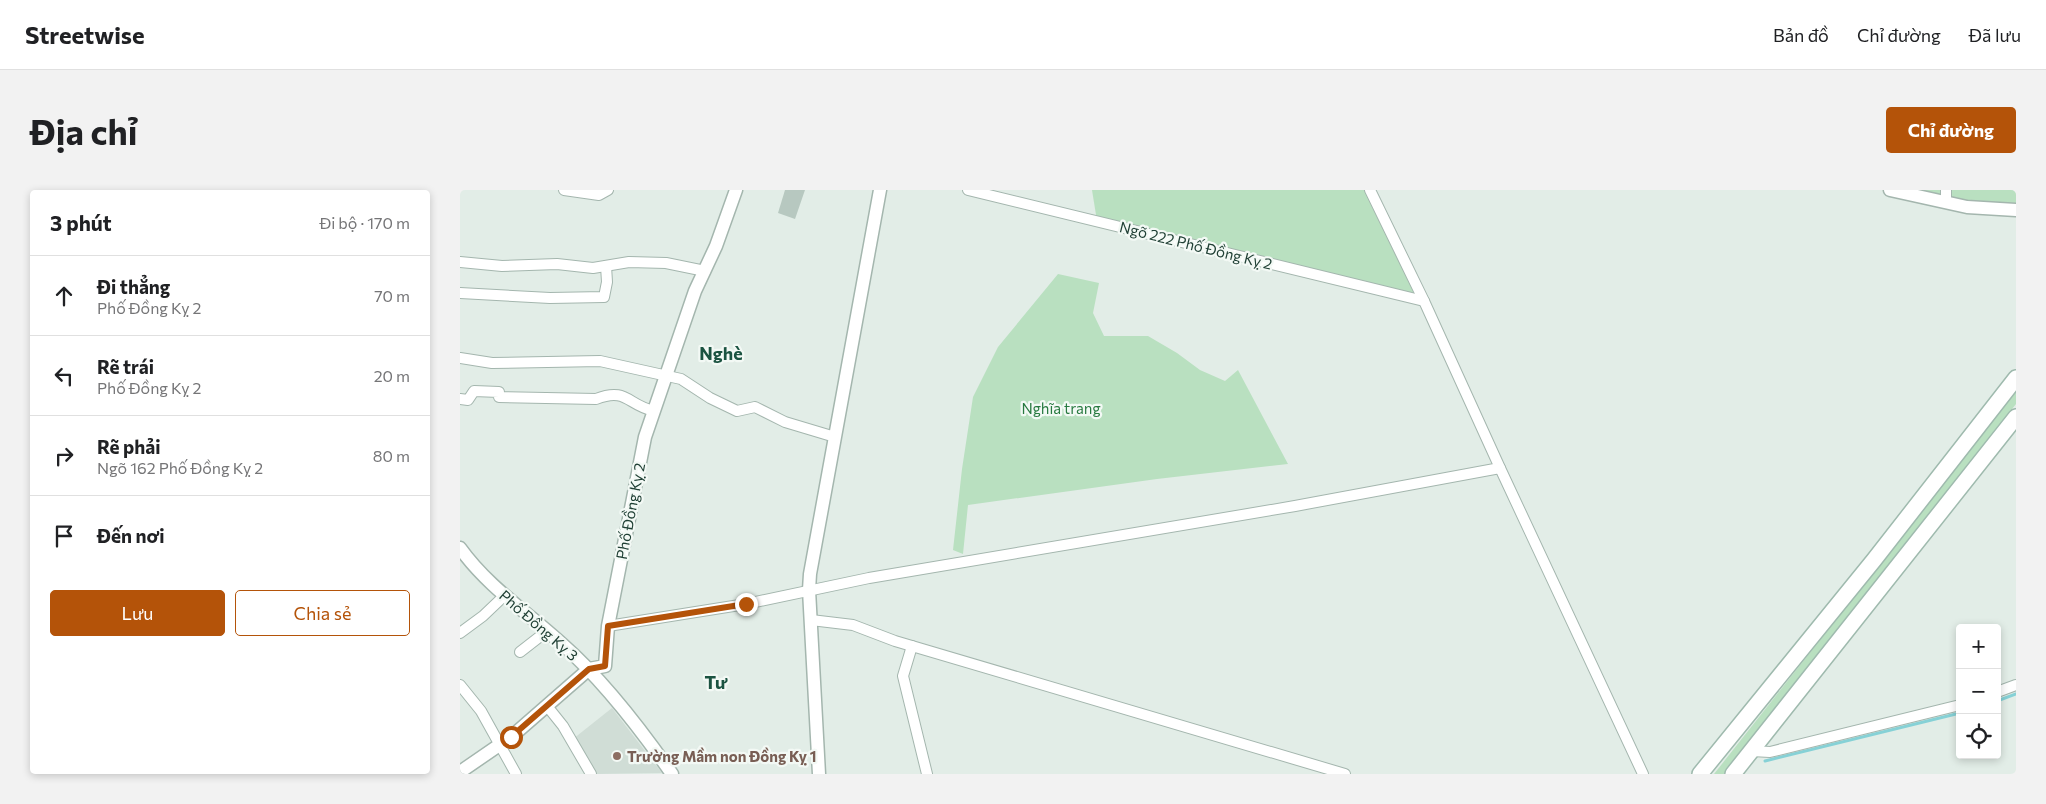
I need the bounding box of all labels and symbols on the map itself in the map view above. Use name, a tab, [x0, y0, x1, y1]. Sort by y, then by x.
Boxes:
street label: Ngõ 222 Phố Đồng Kỵ 2	[1118, 217, 1274, 273]
district label: Nghè	[699, 342, 743, 364]
park label: Nghĩa trang	[1021, 399, 1101, 417]
street label: Phố Đồng Kỵ 2	[612, 461, 648, 561]
street label: Phố Đồng Kỵ 3	[496, 586, 582, 664]
route end	[735, 593, 758, 616]
district label: Tư	[704, 671, 728, 693]
route start	[500, 726, 523, 749]
place label: Trường Mầm non Đồng Kỵ 1	[627, 747, 817, 766]
marker: Trường Mầm non Đồng Kỵ 1	[611, 750, 623, 762]

